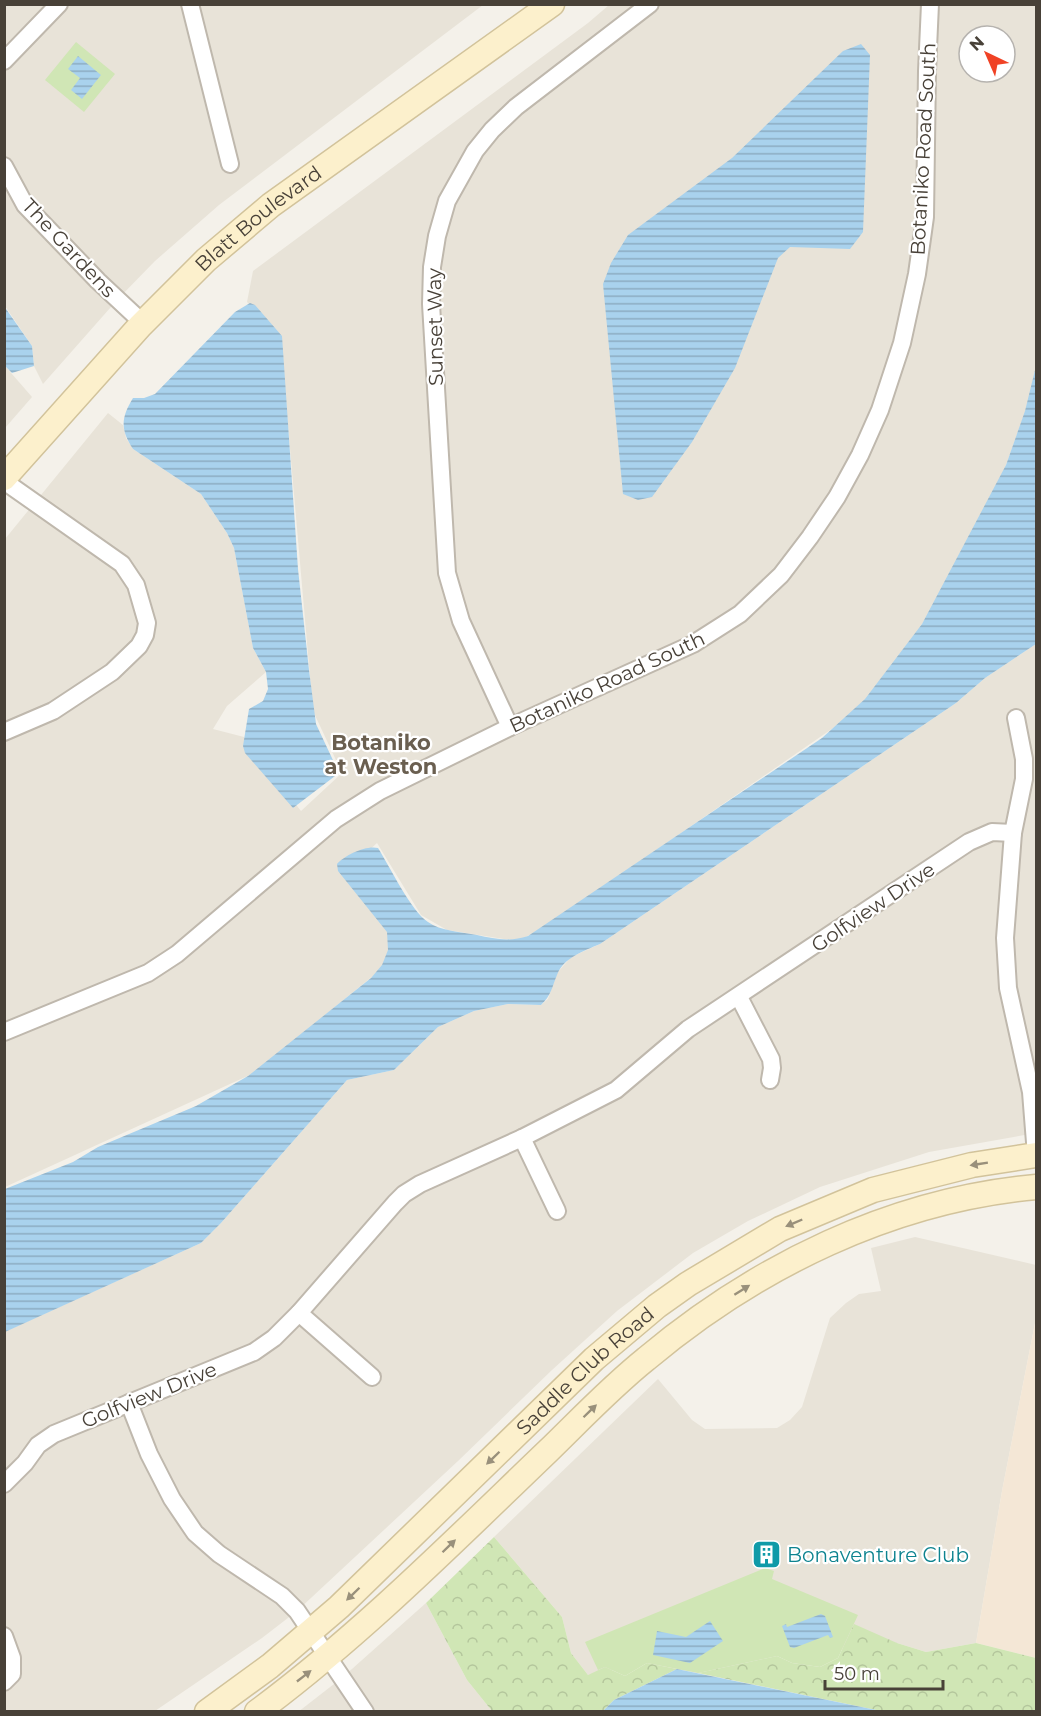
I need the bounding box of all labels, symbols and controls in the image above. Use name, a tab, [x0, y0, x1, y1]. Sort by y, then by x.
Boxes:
north arrow	[957, 24, 1017, 84]
text: N	[966, 32, 988, 55]
street label: Botaniko Road South	[905, 42, 941, 256]
street label: Blatt Boulevard	[190, 161, 326, 276]
street label: The Gardens	[17, 194, 121, 303]
street label: Sunset Way	[422, 268, 448, 386]
street label: Botaniko Road South	[505, 626, 709, 738]
district label: Botaniko at Weston	[325, 730, 437, 779]
street label: Golfview Drive	[807, 857, 939, 957]
one-way arrow	[969, 1159, 988, 1168]
one-way arrow	[784, 1218, 802, 1228]
one-way arrow	[734, 1285, 750, 1296]
street label: Saddle Club Road	[511, 1302, 659, 1440]
street label: Golfview Drive	[78, 1357, 220, 1433]
one-way arrow	[582, 1404, 597, 1418]
one-way arrow	[485, 1451, 500, 1465]
one-way arrow	[441, 1539, 456, 1553]
building icon: Bonaventure Club	[750, 1539, 782, 1571]
place label: Bonaventure Club	[787, 1543, 969, 1567]
one-way arrow	[345, 1587, 360, 1601]
scale bar	[825, 1653, 944, 1691]
text: 50 m	[834, 1663, 880, 1685]
one-way arrow	[296, 1670, 311, 1682]

